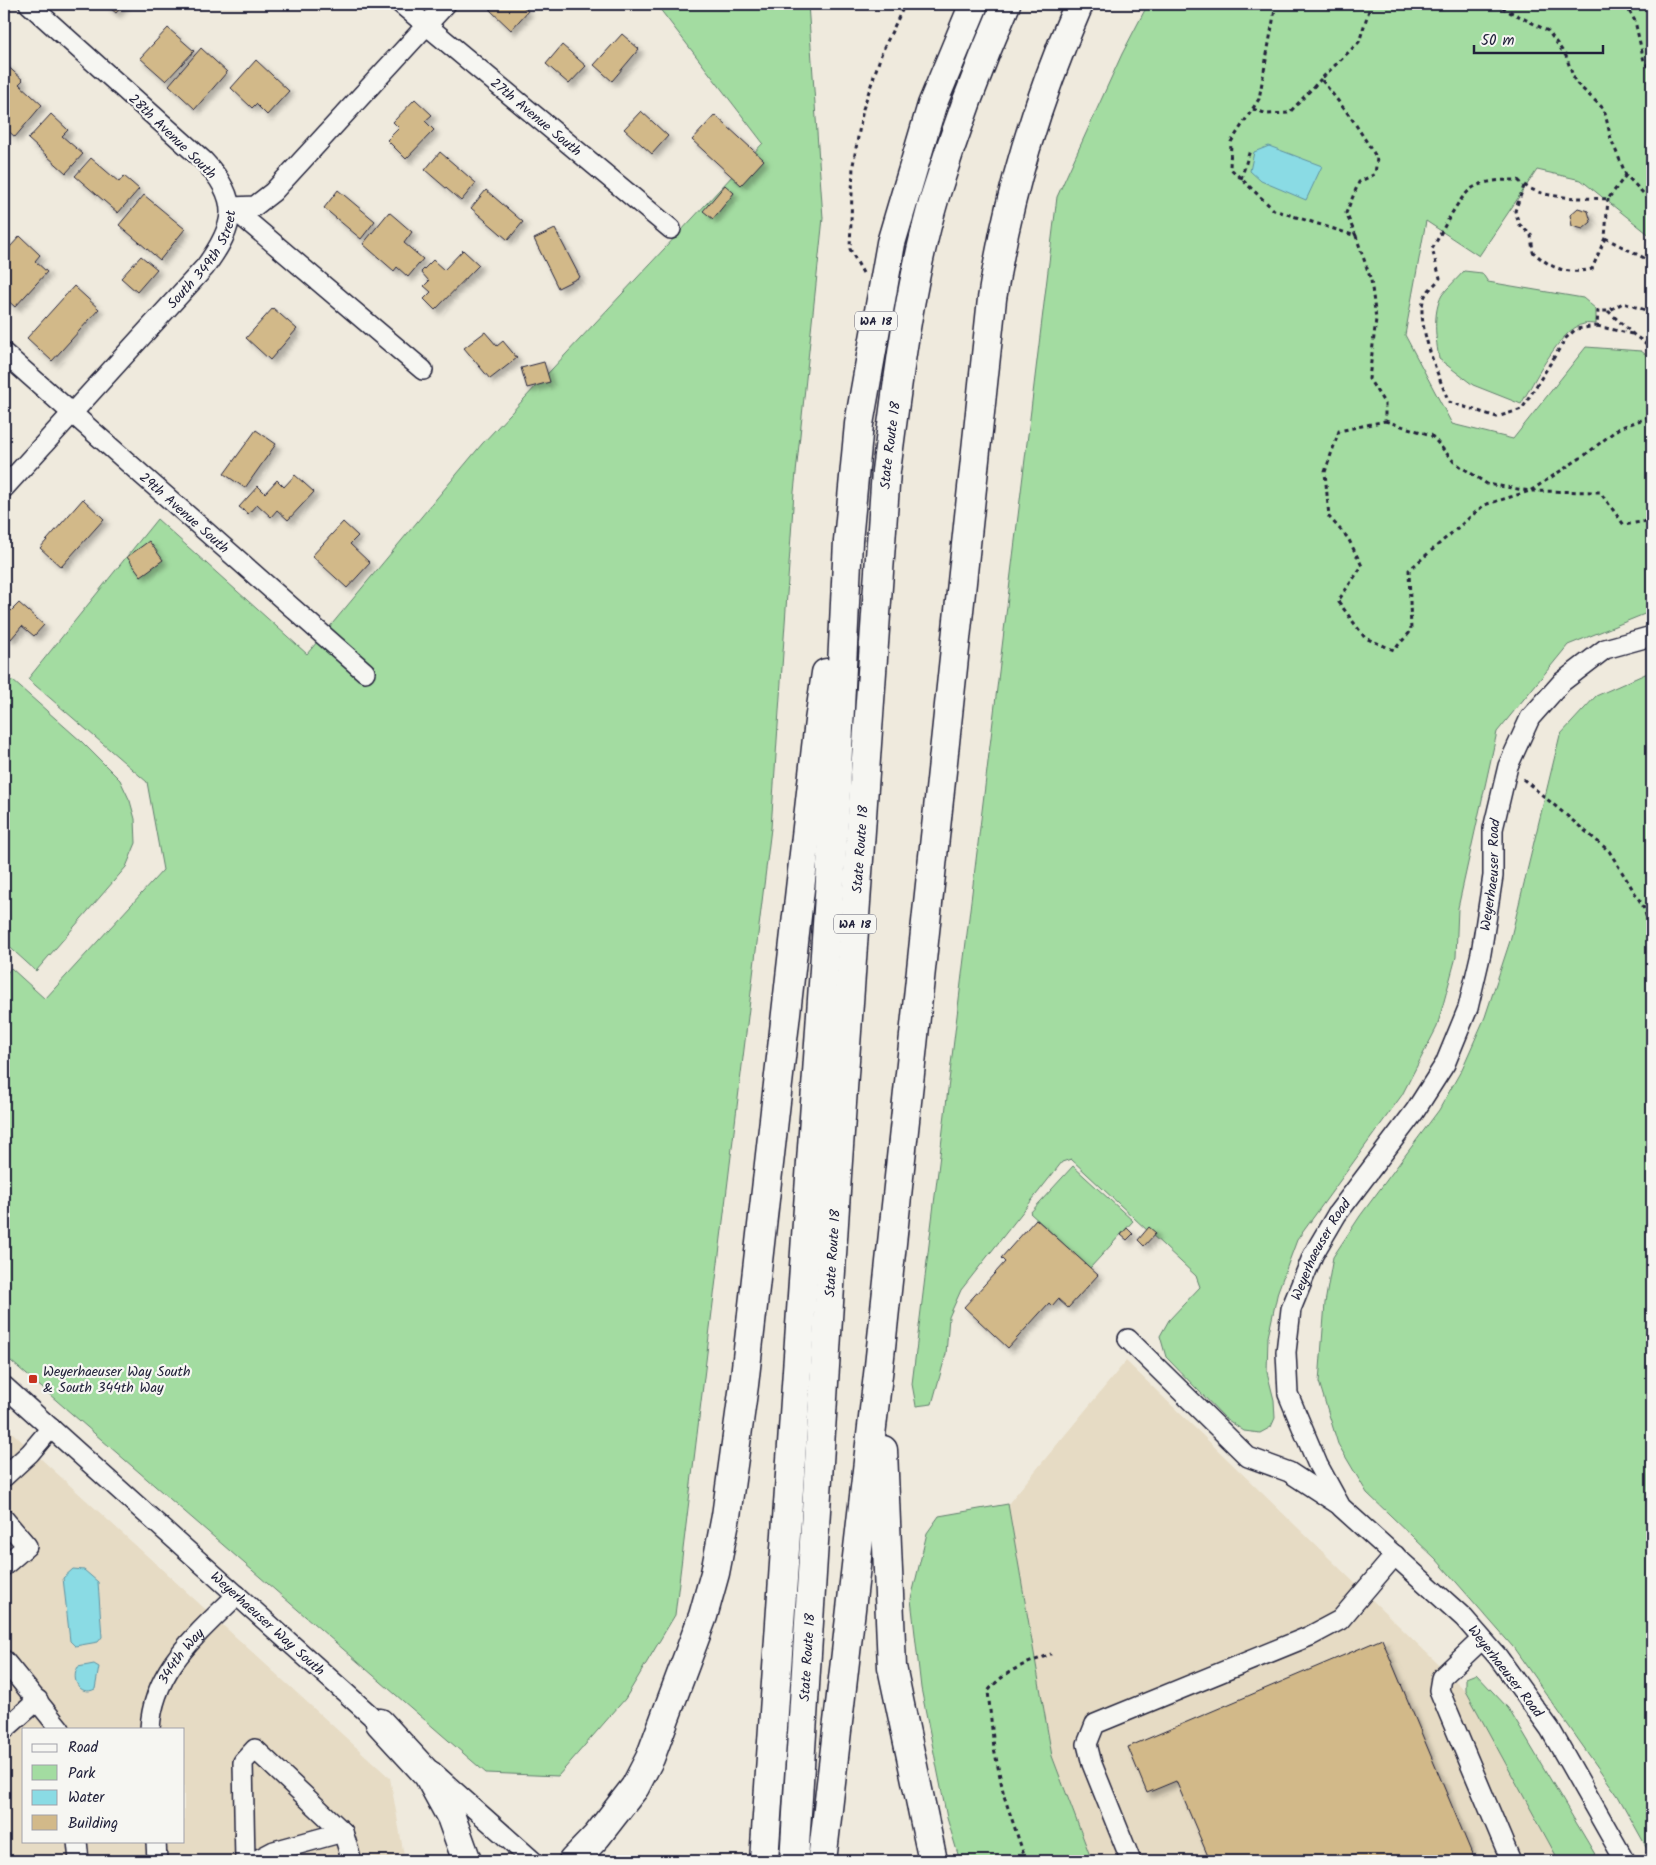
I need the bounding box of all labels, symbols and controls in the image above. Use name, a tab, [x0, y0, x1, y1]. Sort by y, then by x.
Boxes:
scale bar	[1474, 22, 1602, 54]
text: 50 m	[1481, 29, 1515, 53]
street label: 27th Avenue South	[485, 73, 586, 162]
street label: 28th Avenue South	[123, 89, 221, 185]
street label: South 349th Street	[162, 209, 242, 314]
road number: WA 18	[855, 312, 897, 331]
street label: State Route 18	[875, 400, 907, 490]
street label: 29th Avenue South	[134, 467, 234, 559]
street label: State Route 18	[847, 804, 875, 894]
street label: Weyerhaeuser Road	[1475, 816, 1507, 933]
road number: WA 18	[834, 914, 876, 934]
street label: Weyerhaeuser Road	[1286, 1194, 1358, 1304]
street label: State Route 18	[819, 1208, 847, 1298]
place label: Weyerhaeuser Way South & South 344th Way	[43, 1361, 191, 1399]
marker: Weyerhaeuser Way South & South 344th Way	[27, 1373, 39, 1385]
street label: Weyerhaeuser Way South	[205, 1566, 330, 1682]
street label: State Route 18	[794, 1612, 822, 1702]
street label: Weyerhaeuser Road	[1462, 1621, 1549, 1723]
street label: 344th Way	[153, 1623, 210, 1688]
legend	[22, 1728, 185, 1842]
text: Road	[68, 1736, 99, 1760]
text: Park	[68, 1762, 96, 1786]
text: Water	[68, 1786, 105, 1810]
text: Building	[68, 1812, 118, 1836]

